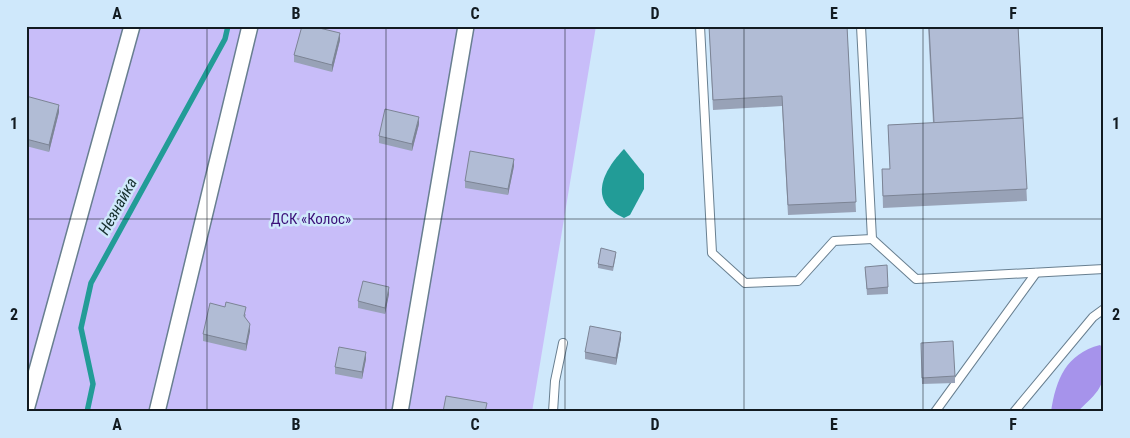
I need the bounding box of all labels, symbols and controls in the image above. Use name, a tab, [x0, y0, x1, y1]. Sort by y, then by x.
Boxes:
text: A	[112, 4, 122, 23]
text: B	[292, 4, 301, 23]
text: C	[470, 4, 480, 23]
text: D	[650, 4, 660, 23]
text: E	[830, 4, 838, 23]
text: F	[1009, 4, 1017, 23]
text: 1	[10, 114, 18, 133]
text: 1	[1112, 114, 1120, 133]
water label: Незнайка	[94, 175, 141, 238]
park label: ДСК «Колос»	[271, 210, 351, 228]
text: 2	[10, 305, 18, 324]
text: 2	[1112, 305, 1120, 324]
text: A	[112, 415, 122, 434]
text: B	[292, 415, 301, 434]
text: C	[470, 415, 480, 434]
text: D	[650, 415, 660, 434]
text: E	[830, 415, 838, 434]
text: F	[1009, 415, 1017, 434]

